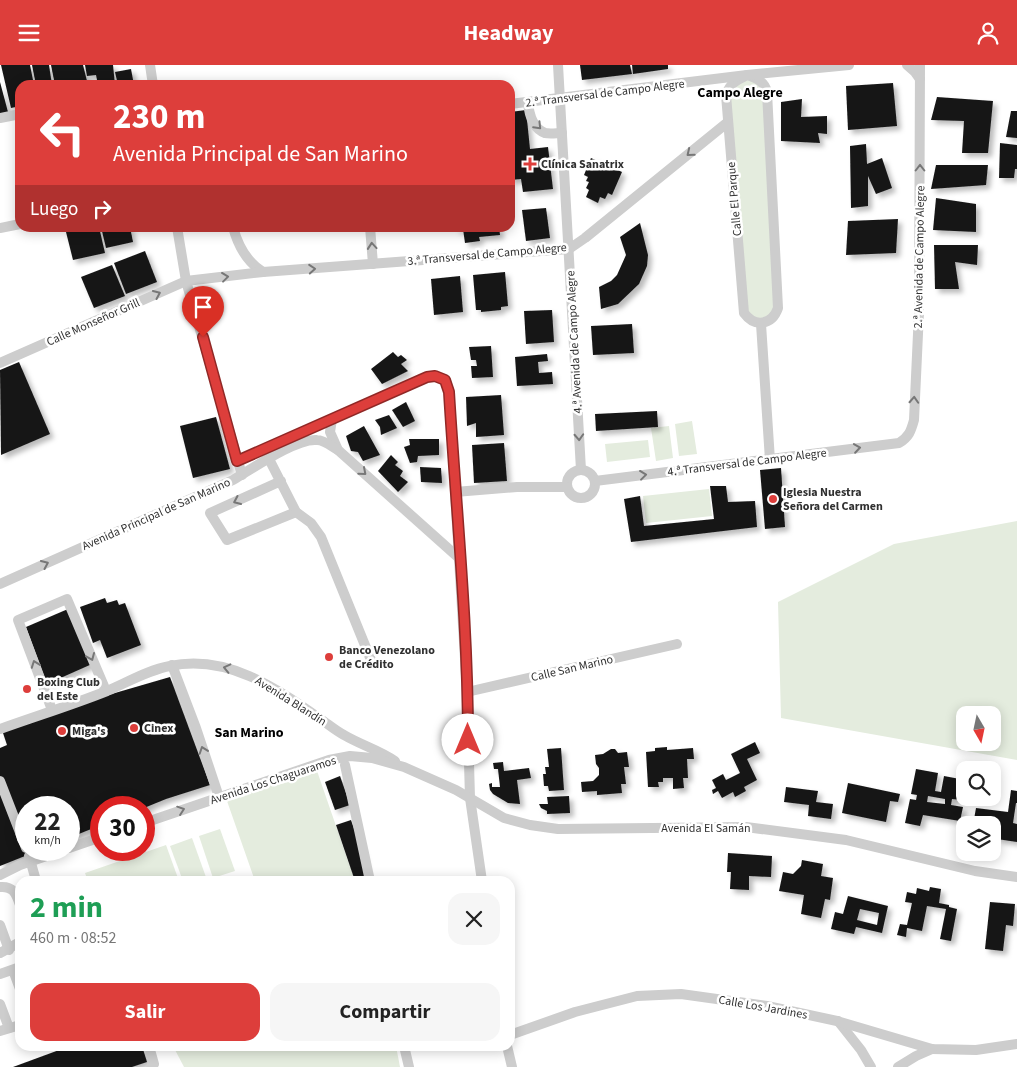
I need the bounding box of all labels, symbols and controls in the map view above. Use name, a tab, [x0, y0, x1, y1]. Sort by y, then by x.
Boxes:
text: Headway	[463, 17, 554, 49]
icon: menu	[15, 19, 43, 47]
icon: person	[974, 19, 1002, 47]
street label: 2.ª Transversal de Campo Alegre	[525, 75, 686, 112]
district label: Campo Alegre	[697, 83, 783, 103]
text: 230 m	[113, 92, 205, 142]
icon: left	[30, 100, 95, 165]
one-way arrow	[532, 120, 541, 129]
text: Avenida Principal de San Marino	[113, 138, 408, 170]
one-way arrow	[687, 147, 696, 155]
place label: Clínica Sanatrix	[541, 156, 624, 173]
marker: Clínica Sanatrix	[523, 157, 537, 171]
street label: Calle El Parque	[723, 161, 746, 237]
one-way arrow	[915, 164, 925, 172]
street label: 2.ª Avenida de Campo Alegre	[910, 185, 929, 329]
icon: right	[88, 195, 116, 223]
text: Luego	[30, 196, 78, 223]
street label: 3.ª Transversal de Campo Alegre	[407, 239, 567, 270]
one-way arrow	[367, 242, 378, 250]
one-way arrow	[308, 263, 316, 274]
street label: 4.ª Avenida de Campo Alegre	[562, 270, 587, 414]
one-way arrow	[220, 272, 229, 282]
pin	[182, 286, 224, 337]
one-way arrow	[152, 290, 161, 301]
icon: arrive	[189, 293, 217, 321]
street label: Calle Monseñor Grill	[44, 294, 143, 351]
one-way arrow	[909, 396, 920, 404]
one-way arrow	[574, 434, 584, 441]
one-way arrow	[853, 443, 861, 454]
street label: 4.ª Transversal de Campo Alegre	[667, 444, 828, 481]
one-way arrow	[357, 466, 366, 474]
one-way arrow	[640, 470, 648, 481]
street label: Avenida Principal de San Marino	[79, 474, 233, 555]
place label: Iglesia Nuestra Señora del Carmen	[783, 484, 883, 515]
marker: Iglesia Nuestra Señora del Carmen	[767, 493, 779, 505]
one-way arrow	[233, 495, 242, 506]
one-way arrow	[40, 560, 49, 570]
place label: Banco Venezolano de Crédito	[339, 642, 435, 673]
marker: Banco Venezolano de Crédito	[323, 651, 335, 663]
street label: Calle San Marino	[529, 651, 615, 686]
one-way arrow	[85, 652, 96, 661]
one-way arrow	[31, 661, 41, 669]
one-way arrow	[223, 663, 232, 674]
street label: Avenida Blandín	[252, 673, 330, 730]
place label: Boxing Club del Este	[37, 674, 100, 705]
marker: Boxing Club del Este	[21, 683, 33, 695]
north arrow	[956, 706, 1001, 751]
map controls	[956, 706, 1001, 861]
position arrow	[441, 713, 493, 765]
place label: Cinex	[144, 720, 173, 737]
marker: Cinex	[128, 722, 140, 734]
place label: Miga's	[72, 723, 106, 740]
district label: San Marino	[214, 723, 284, 743]
marker: Miga's	[56, 725, 68, 737]
one-way arrow	[199, 747, 209, 755]
street label: Avenida Los Chaguaramos	[208, 752, 338, 809]
button: search	[956, 761, 1001, 806]
speed limit sign: 30	[90, 796, 155, 861]
text: 22	[34, 804, 61, 840]
one-way arrow	[177, 805, 185, 815]
button: layers	[956, 816, 1001, 861]
street label: Avenida El Samán	[661, 820, 751, 837]
text: km/h	[34, 832, 61, 849]
text: 2 min	[30, 886, 103, 929]
button: close	[448, 893, 500, 945]
text: 460 m · 08:52	[30, 927, 117, 949]
button: Salir	[30, 983, 260, 1041]
button: Compartir	[270, 983, 500, 1041]
street label: Calle Los Jardines	[717, 991, 809, 1024]

